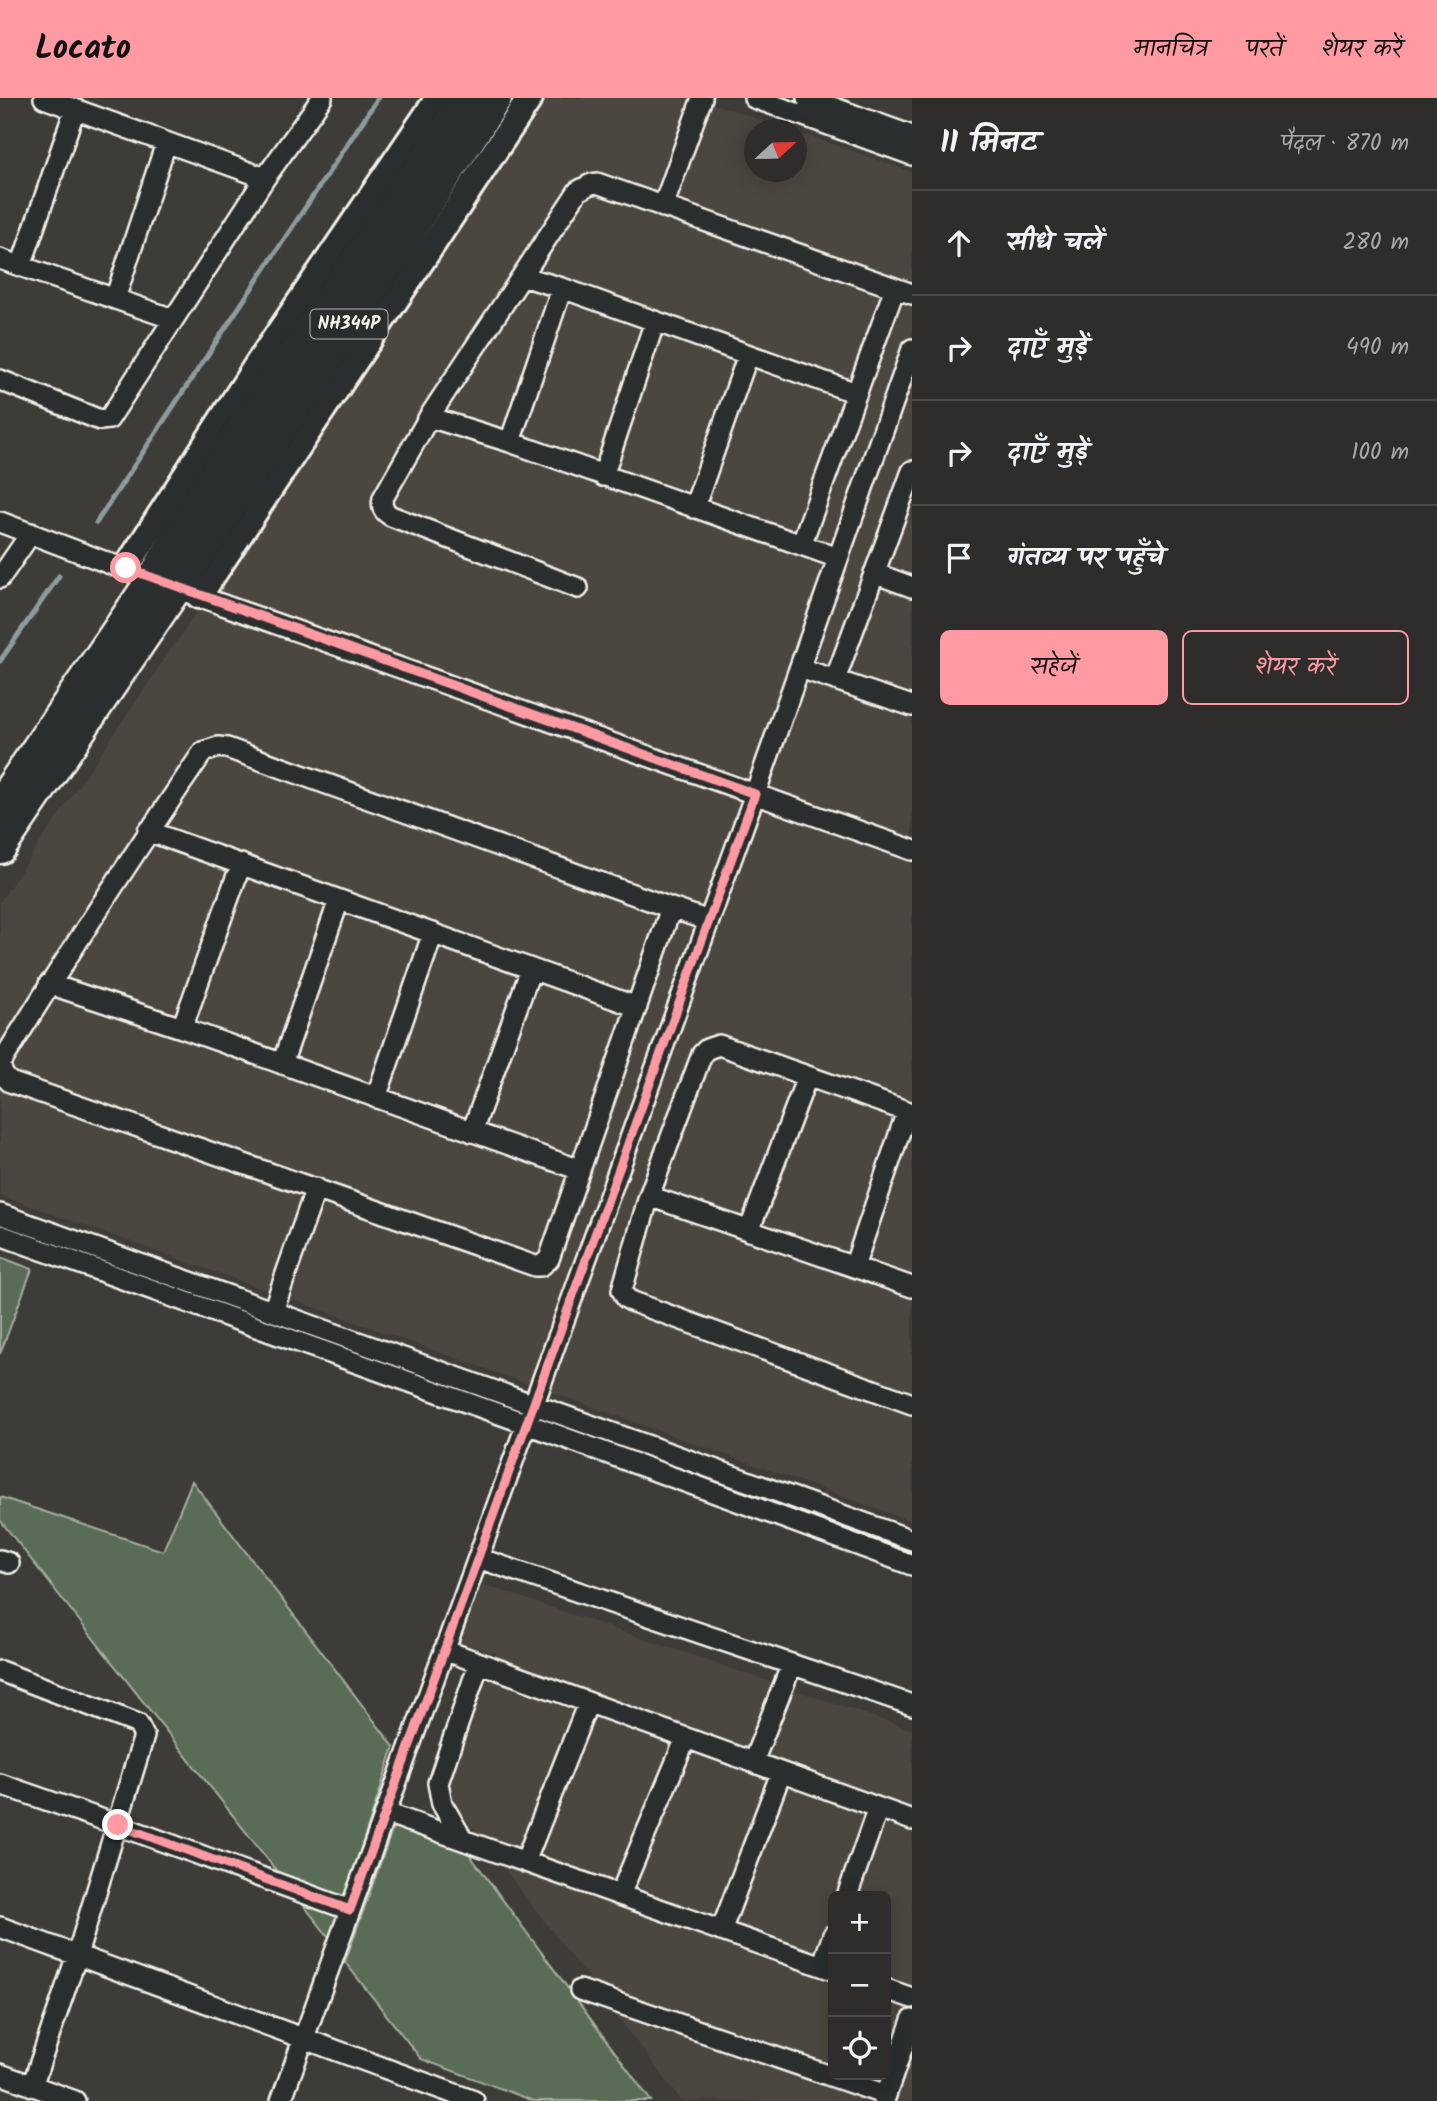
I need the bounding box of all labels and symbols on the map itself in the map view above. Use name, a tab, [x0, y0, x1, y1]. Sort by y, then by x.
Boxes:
north arrow	[744, 119, 807, 182]
road number: NH344P	[310, 309, 388, 338]
route start	[110, 552, 141, 583]
route end	[102, 1809, 133, 1840]

